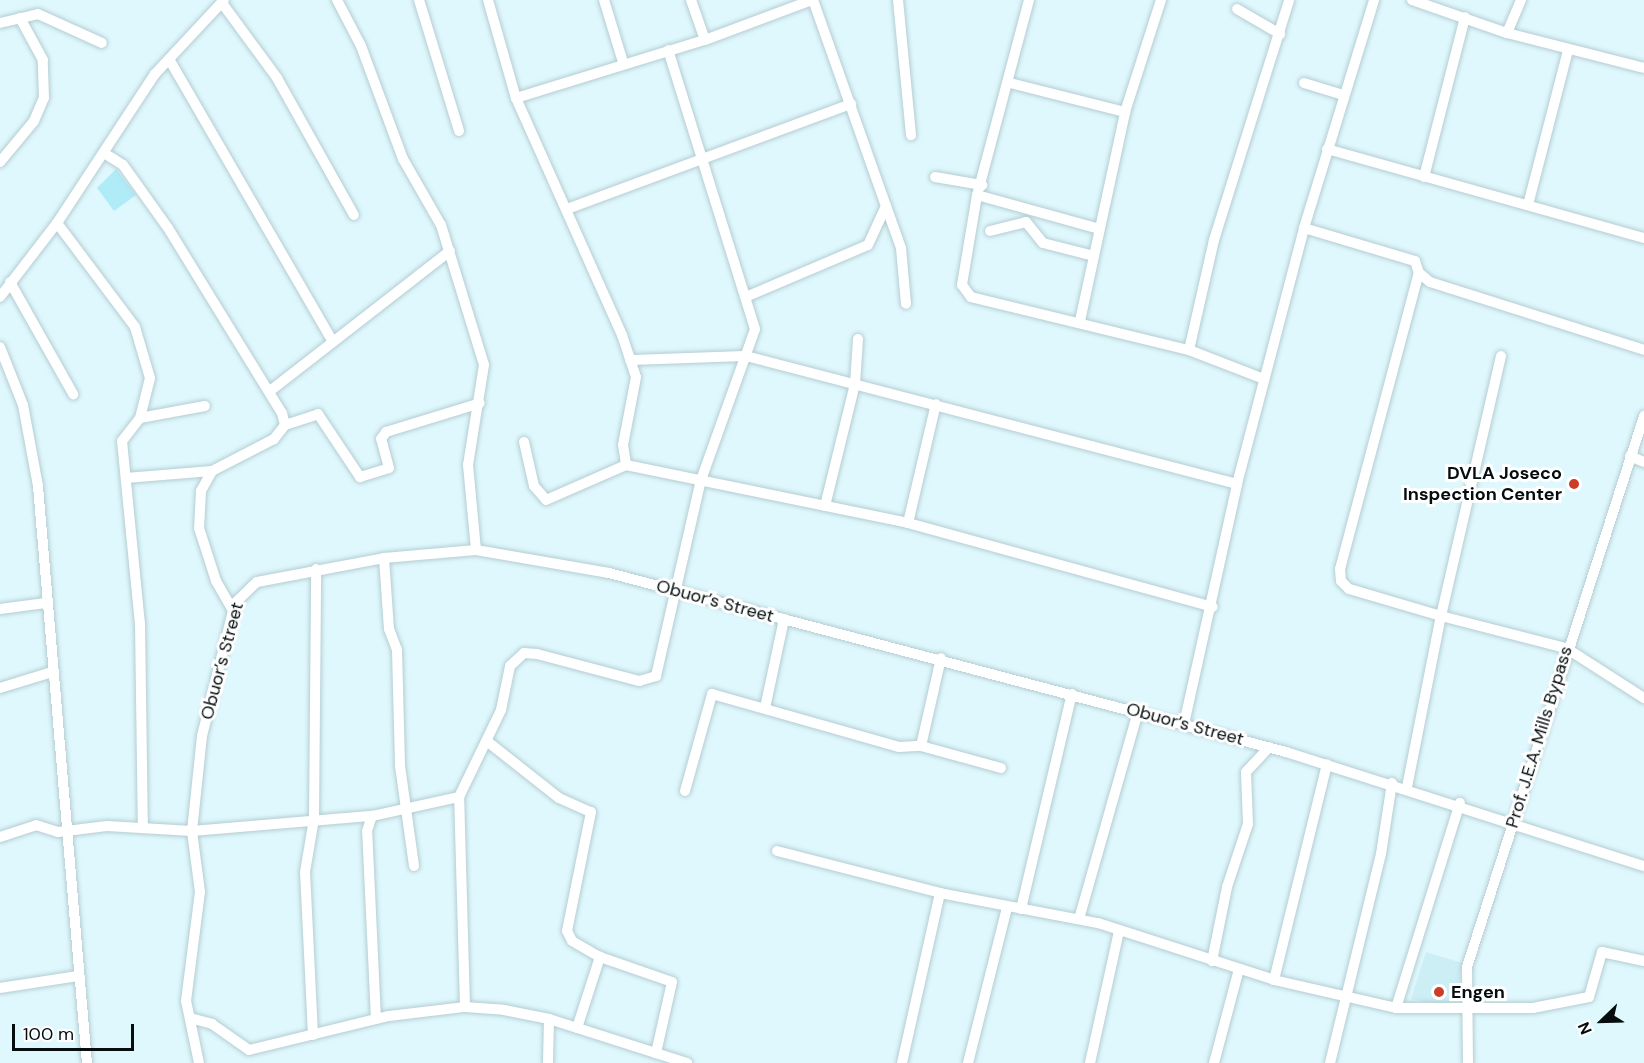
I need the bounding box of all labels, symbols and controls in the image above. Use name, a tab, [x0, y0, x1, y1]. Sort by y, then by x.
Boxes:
place label: DVLA Joseco Inspection Center	[1403, 463, 1562, 506]
marker: DVLA Joseco Inspection Center	[1567, 477, 1581, 491]
street label: Obuor’s Street	[654, 575, 776, 627]
street label: Obuor’s Street	[196, 600, 248, 722]
street label: Prof. J.E.A. Mills Bypass	[1501, 644, 1577, 830]
street label: Obuor’s Street	[1124, 698, 1246, 750]
place label: Engen	[1451, 981, 1505, 1003]
marker: Engen	[1432, 985, 1446, 999]
north arrow	[1572, 991, 1632, 1051]
scale bar	[15, 1012, 136, 1050]
text: N	[1573, 1019, 1597, 1038]
text: 100 m	[23, 1022, 74, 1046]

